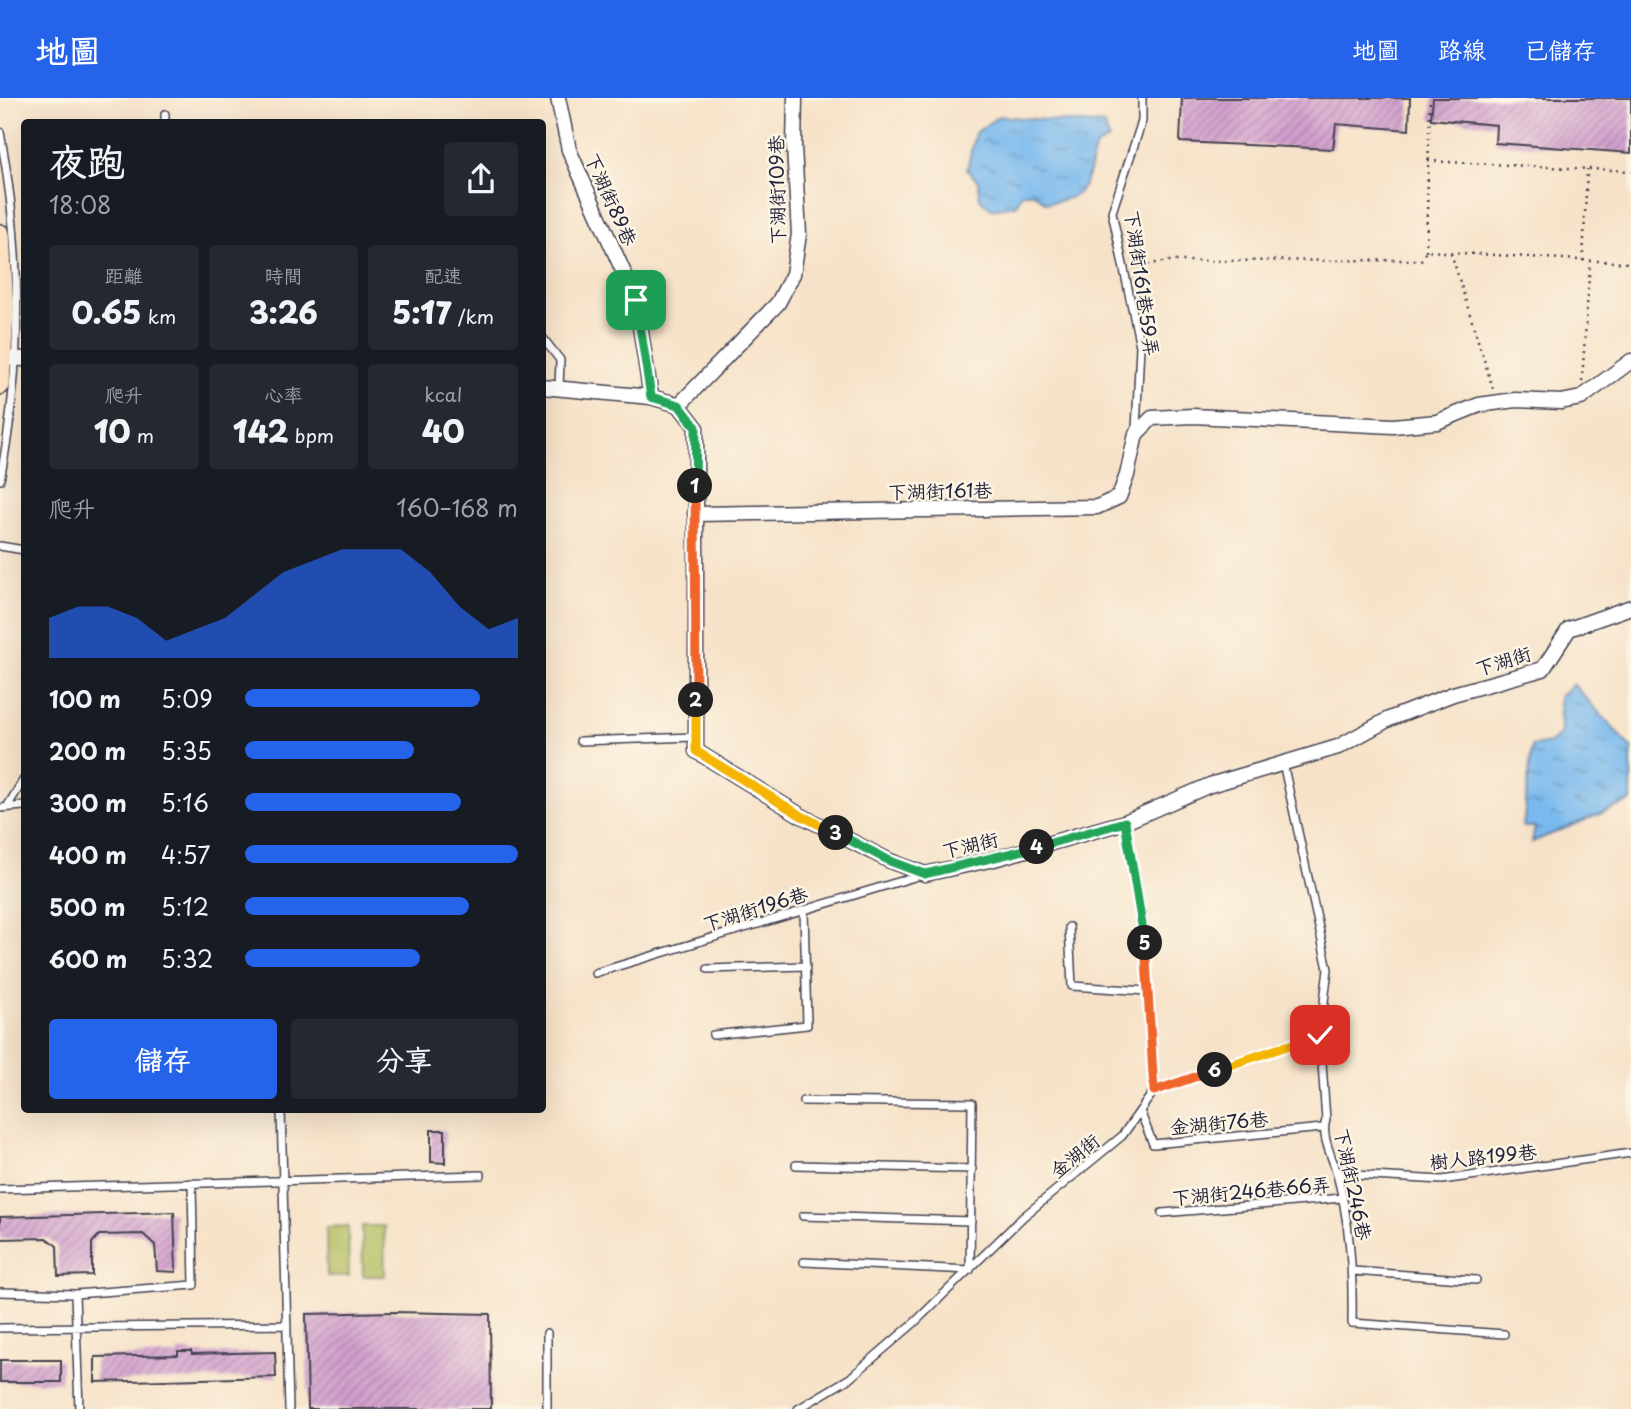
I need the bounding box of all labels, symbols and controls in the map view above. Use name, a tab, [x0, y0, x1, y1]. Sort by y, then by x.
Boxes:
text: 地圖	[35, 24, 101, 74]
text: 地圖	[1352, 31, 1400, 67]
text: 路線	[1438, 31, 1486, 67]
text: 已儲存	[1524, 31, 1596, 67]
text: 夜跑	[49, 132, 125, 189]
street label: 下湖街109巷	[761, 135, 791, 245]
button: share	[444, 142, 518, 216]
street label: 下湖街89巷	[579, 148, 645, 250]
text: 18:08	[49, 187, 111, 222]
street label: 下湖街161巷59弄	[1119, 208, 1167, 358]
text: 距離	[105, 261, 143, 289]
text: 時間	[264, 261, 303, 289]
text: 配速	[424, 261, 462, 289]
pin	[606, 270, 666, 330]
icon: arrive	[617, 281, 655, 319]
text: 0.65	[71, 289, 141, 334]
text: 3:26	[249, 289, 318, 334]
text: 5:17	[392, 289, 451, 334]
text: km	[141, 302, 176, 330]
text: /km	[451, 302, 494, 330]
text: 爬升	[105, 380, 143, 408]
text: 心率	[264, 380, 303, 408]
text: kcal	[424, 380, 462, 408]
text: 10	[94, 408, 131, 453]
text: 142	[233, 408, 289, 453]
text: 40	[422, 408, 465, 453]
text: m	[131, 421, 154, 449]
text: bpm	[289, 421, 334, 449]
pin: 1	[678, 468, 712, 504]
text: 1	[690, 471, 699, 499]
street label: 下湖街161巷	[888, 475, 992, 505]
text: 爬升	[49, 490, 95, 525]
text: 160–168 m	[396, 490, 518, 525]
street label: 下湖街	[1472, 638, 1534, 682]
text: 100 m	[49, 681, 121, 716]
text: 5:09	[161, 681, 213, 716]
pin: 2	[678, 682, 714, 718]
text: 2	[689, 685, 702, 713]
text: 200 m	[49, 733, 126, 768]
text: 5:35	[161, 733, 212, 768]
text: 300 m	[49, 785, 127, 820]
text: 5:16	[161, 785, 209, 820]
pin: 3	[818, 816, 854, 850]
text: 3	[829, 818, 842, 846]
street label: 下湖街	[939, 824, 1001, 864]
pin: 4	[1020, 830, 1054, 864]
text: 4	[1030, 832, 1043, 860]
text: 400 m	[49, 837, 127, 872]
text: 4:57	[161, 837, 210, 872]
street label: 下湖街196巷	[699, 879, 811, 937]
text: 500 m	[49, 889, 126, 924]
text: 5:12	[161, 889, 209, 924]
pin: 5	[1128, 926, 1162, 960]
text: 5	[1138, 928, 1151, 956]
text: 600 m	[49, 941, 127, 976]
text: 5:32	[161, 941, 213, 976]
pin	[1290, 1005, 1350, 1065]
icon: check	[1301, 1016, 1339, 1054]
button: 儲存	[49, 1019, 277, 1099]
button: 分享	[291, 1019, 518, 1099]
pin: 6	[1198, 1052, 1232, 1088]
text: 6	[1208, 1055, 1221, 1083]
street label: 金湖街76巷	[1169, 1104, 1269, 1140]
street label: 下湖街246巷	[1328, 1125, 1380, 1243]
street label: 金湖街	[1043, 1126, 1105, 1184]
street label: 樹人路199巷	[1428, 1136, 1538, 1176]
street label: 下湖街246巷66弄	[1170, 1169, 1332, 1211]

